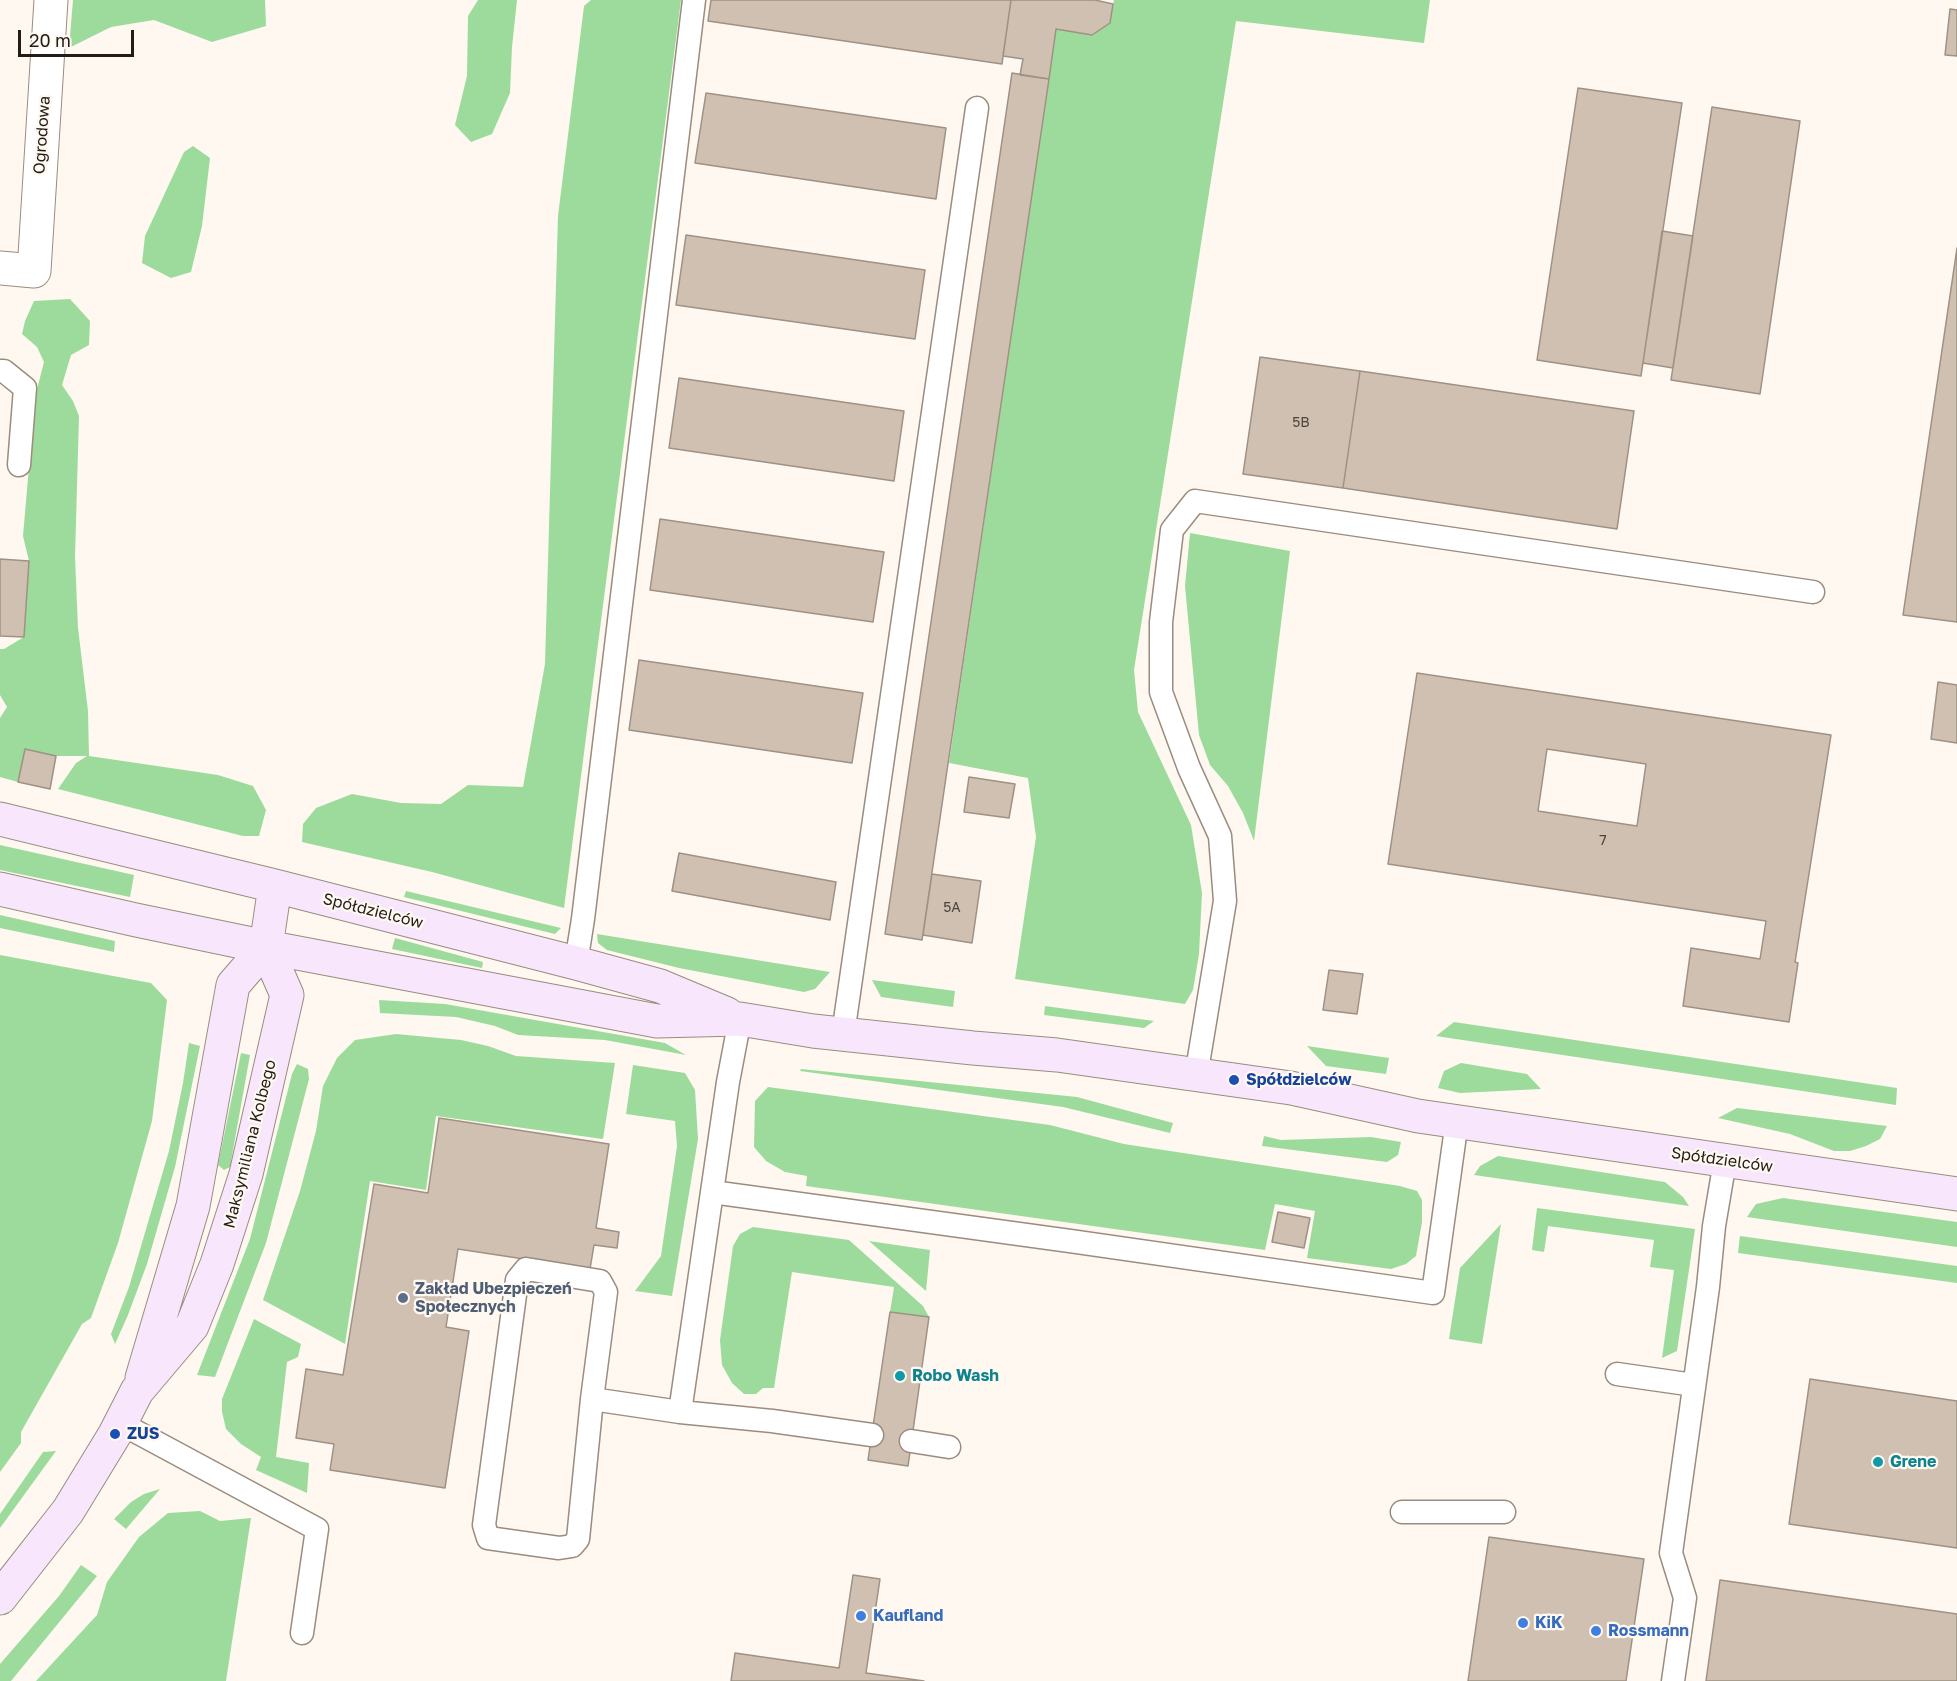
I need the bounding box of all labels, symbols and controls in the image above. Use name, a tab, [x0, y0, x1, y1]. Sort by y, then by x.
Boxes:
scale bar	[21, 18, 136, 56]
text: 20 m	[29, 29, 71, 51]
street label: Ogrodowa	[30, 95, 54, 175]
house number: 5B	[1292, 415, 1310, 431]
house number: 7	[1599, 833, 1607, 849]
street label: Spółdzielców	[321, 889, 425, 933]
house number: 5A	[943, 900, 961, 916]
street label: Maksymiliana Kolbego	[220, 1058, 280, 1230]
place label: Spółdzielców	[1246, 1070, 1351, 1090]
marker: Spółdzielców	[1227, 1073, 1241, 1087]
street label: Spółdzielców	[1670, 1143, 1774, 1177]
place label: Zakład Ubezpieczeń Społecznych	[415, 1279, 572, 1317]
marker: Zakład Ubezpieczeń Społecznych	[396, 1291, 410, 1305]
place label: Robo Wash	[912, 1366, 999, 1386]
marker: Robo Wash	[893, 1369, 907, 1383]
place label: ZUS	[127, 1424, 159, 1444]
marker: ZUS	[108, 1427, 122, 1441]
place label: Grene	[1890, 1452, 1936, 1472]
marker: Grene	[1871, 1455, 1885, 1469]
place label: Kaufland	[873, 1606, 943, 1626]
marker: Kaufland	[854, 1609, 868, 1623]
place label: KiK	[1535, 1613, 1563, 1633]
marker: KiK	[1516, 1616, 1530, 1630]
place label: Rossmann	[1608, 1621, 1689, 1641]
marker: Rossmann	[1589, 1624, 1603, 1638]

